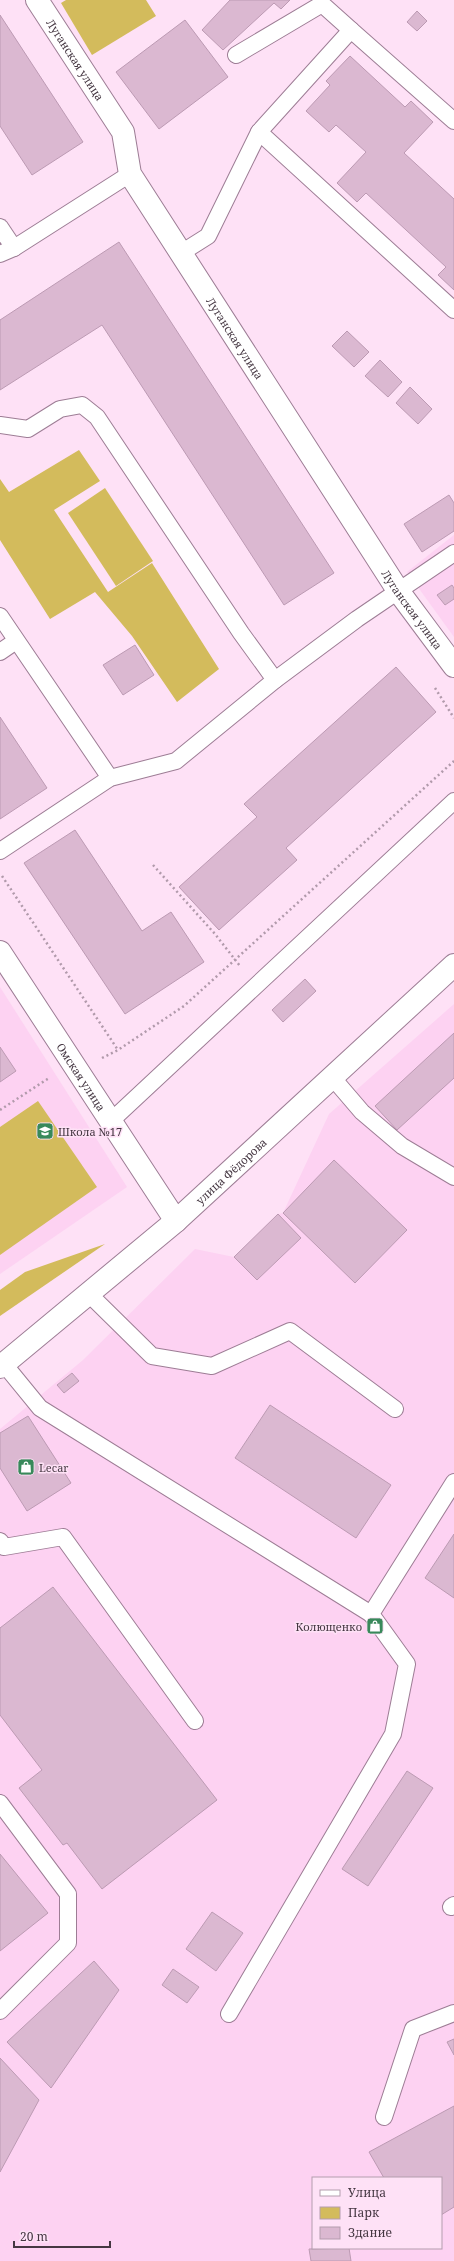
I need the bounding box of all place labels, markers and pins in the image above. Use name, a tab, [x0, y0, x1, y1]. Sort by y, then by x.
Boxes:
school or university icon: Школа №17	[35, 1121, 55, 1141]
place label: Школа №17	[58, 1124, 122, 1139]
shop icon: Lecar	[16, 1457, 36, 1477]
place label: Lecar	[39, 1460, 69, 1475]
shop icon: Колющенко	[365, 1616, 385, 1636]
place label: Колющенко	[296, 1619, 362, 1634]

